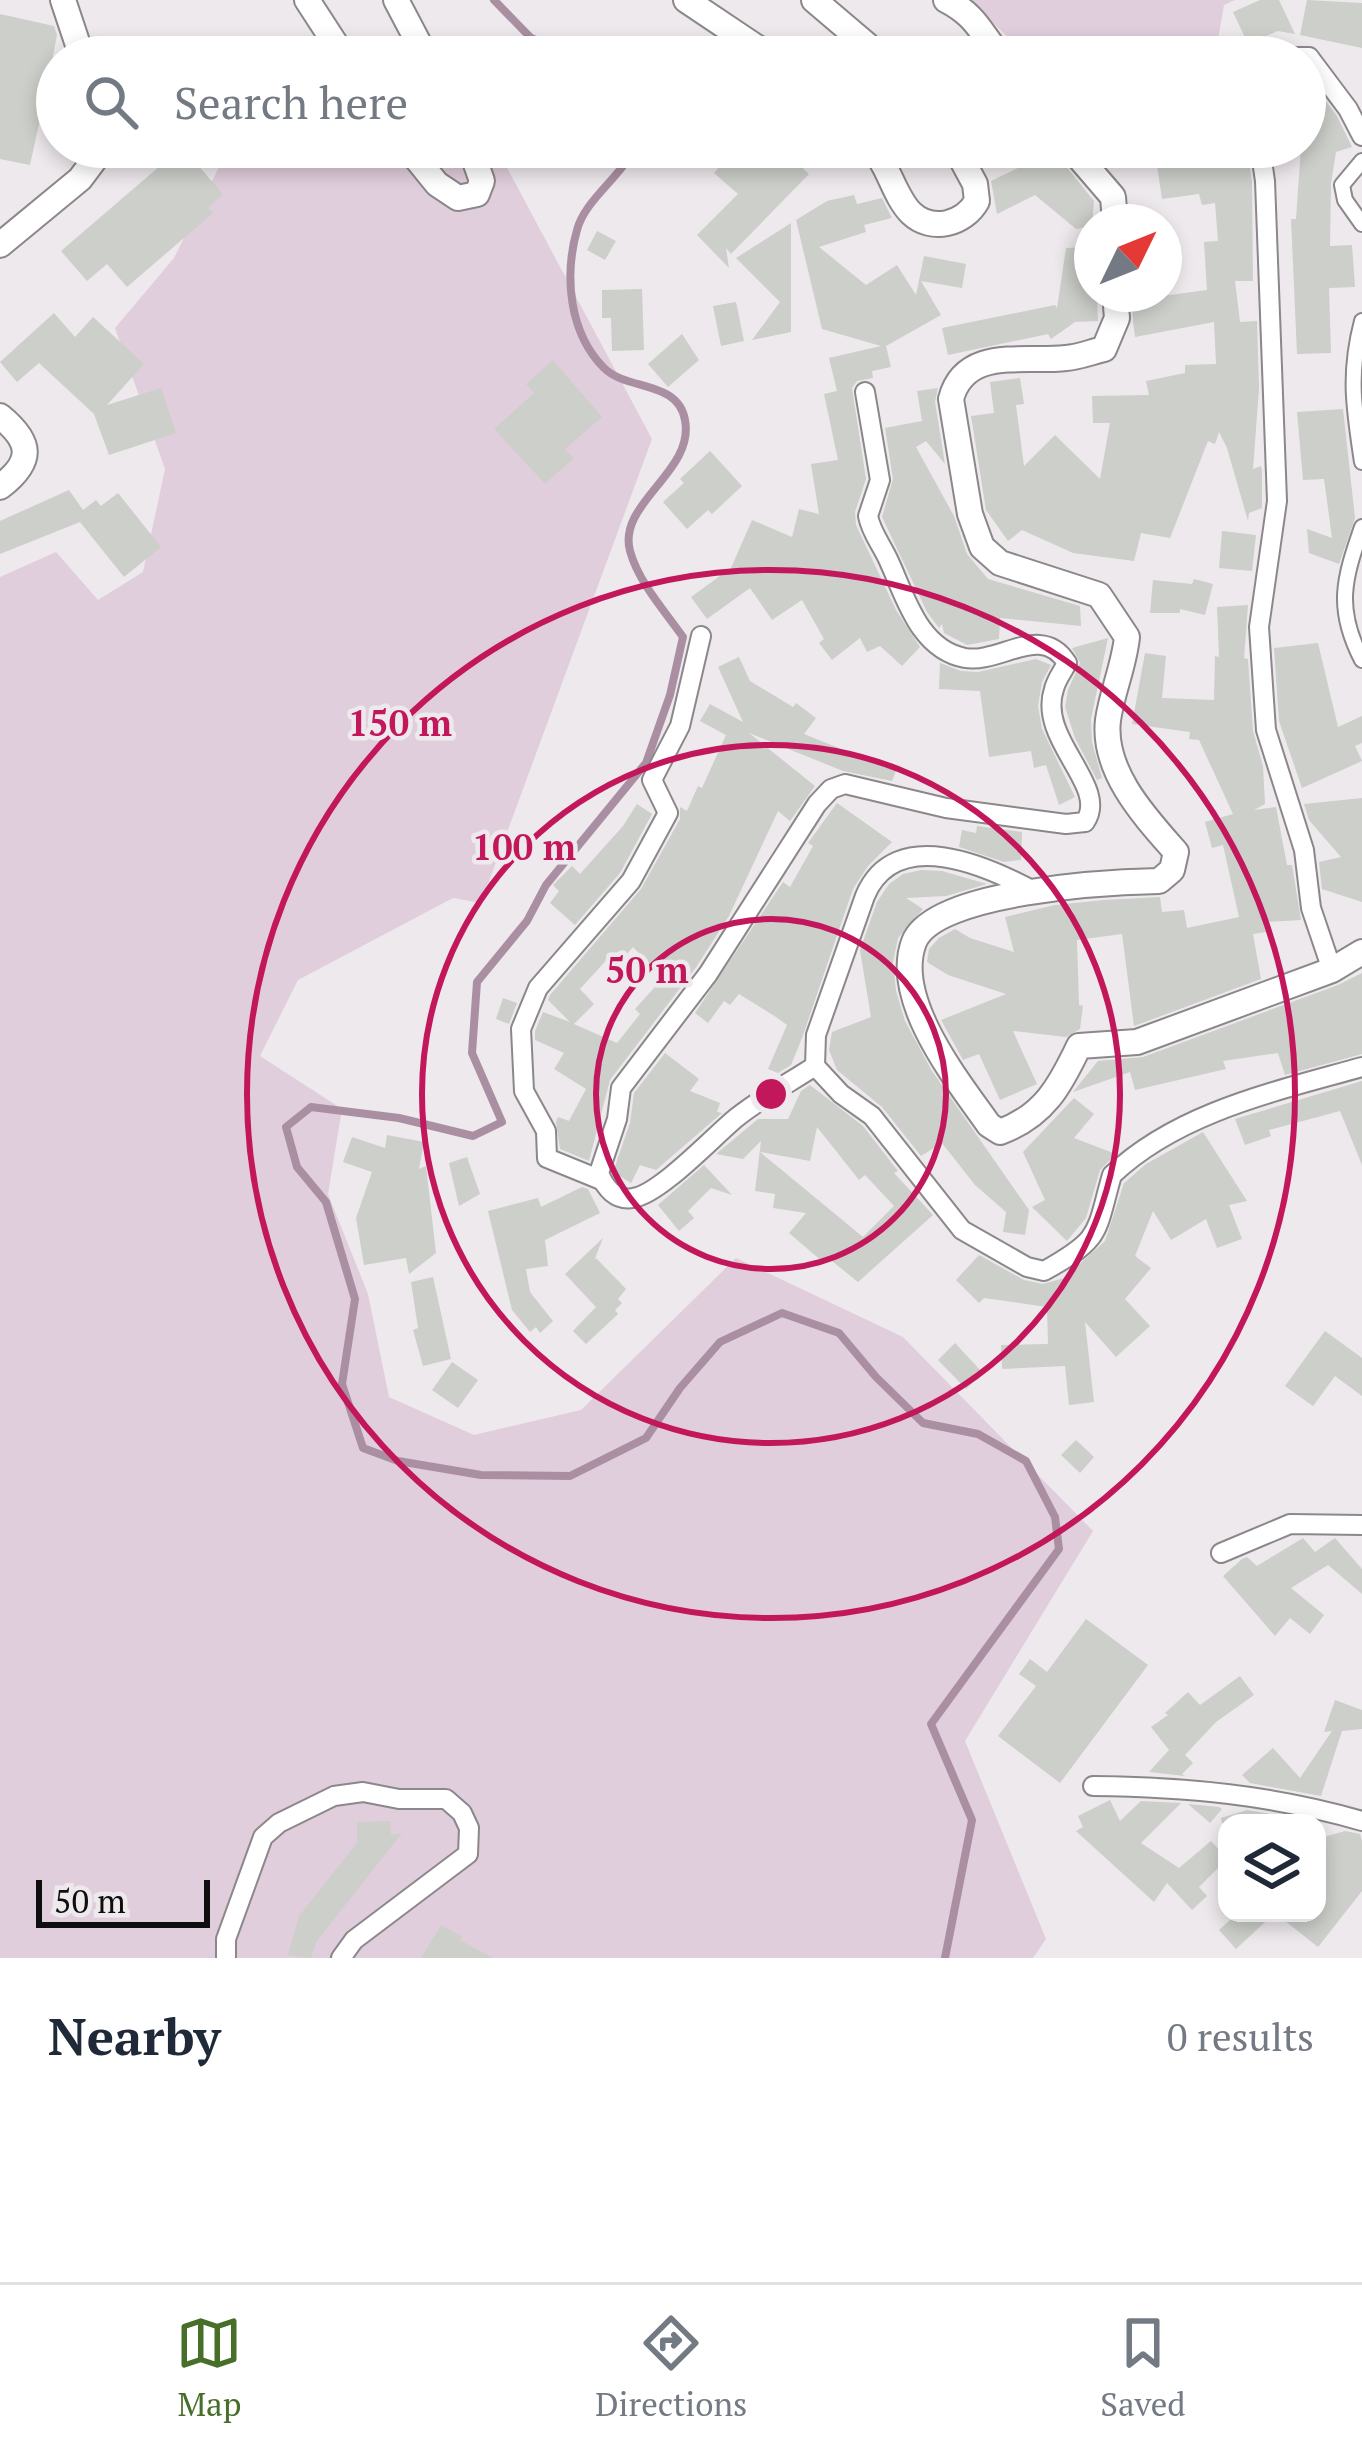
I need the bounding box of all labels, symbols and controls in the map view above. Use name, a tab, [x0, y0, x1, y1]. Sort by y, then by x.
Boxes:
search box	[36, 36, 1326, 168]
icon: search	[78, 69, 144, 135]
text: Search here	[174, 72, 408, 132]
north arrow	[1074, 204, 1182, 312]
text: 150 m	[348, 699, 452, 746]
text: 100 m	[472, 823, 576, 870]
text: 50 m	[605, 946, 689, 993]
centre of rings	[750, 1073, 792, 1115]
map controls	[1218, 1814, 1326, 1922]
button: layers	[1218, 1814, 1326, 1922]
scale bar	[36, 1874, 210, 1927]
text: 50 m	[54, 1879, 126, 1922]
text: Nearby	[48, 2002, 221, 2070]
text: 0 results	[1167, 2010, 1314, 2062]
tab: Map	[176, 2310, 242, 2425]
tab: Directions	[595, 2310, 747, 2425]
tab: Saved	[1100, 2310, 1186, 2425]

